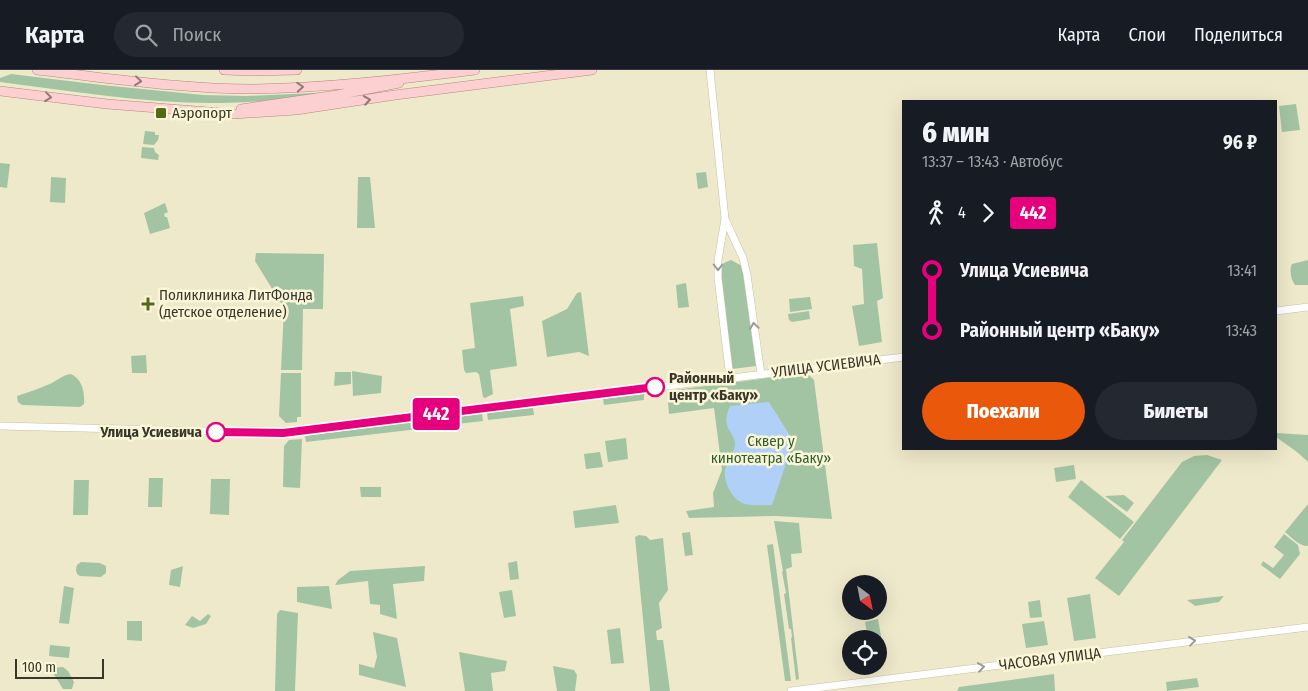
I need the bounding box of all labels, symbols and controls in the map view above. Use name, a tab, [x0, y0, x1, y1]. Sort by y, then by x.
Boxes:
search box	[114, 12, 464, 57]
text: Карта	[25, 21, 84, 49]
icon: search	[132, 21, 160, 49]
text: Поиск	[172, 23, 221, 46]
text: Карта	[1057, 24, 1100, 46]
text: Слои	[1128, 24, 1166, 46]
text: Поделиться	[1194, 24, 1283, 46]
one-way arrow	[134, 75, 142, 86]
one-way arrow	[296, 81, 304, 92]
one-way arrow	[45, 91, 53, 102]
one-way arrow	[362, 95, 371, 105]
place label: Аэропорт	[172, 104, 233, 122]
marker: Аэропорт	[154, 106, 168, 120]
text: 6 мин	[922, 116, 989, 149]
text: 96 ₽	[1223, 131, 1257, 154]
text: 13:37 – 13:43 · Автобус	[922, 152, 1063, 171]
icon: walk	[922, 199, 950, 227]
icon: forward	[974, 199, 1002, 227]
text: 442	[1020, 202, 1046, 224]
text: 4	[958, 203, 966, 222]
text: Улица Усиевича	[960, 259, 1089, 282]
text: 13:41	[1227, 261, 1257, 280]
one-way arrow	[713, 263, 723, 271]
place label: Поликлиника ЛитФонда (детское отделение)	[159, 286, 313, 321]
marker: Поликлиника ЛитФонда (детское отделение)	[141, 297, 155, 311]
text: Районный центр «Баку»	[960, 319, 1160, 342]
text: 13:43	[1225, 321, 1257, 340]
one-way arrow	[749, 322, 760, 330]
street label: УЛИЦА УСИЕВИЧА	[769, 350, 882, 382]
place label: Районный центр «Баку»	[669, 369, 758, 404]
marker: Районный центр «Баку»	[645, 377, 665, 397]
button: Поехали	[922, 382, 1085, 440]
button: Билеты	[1095, 382, 1257, 440]
line badge: 442	[407, 398, 465, 430]
text: 442	[423, 403, 449, 425]
marker: Улица Усиевича	[206, 422, 226, 442]
place label: Улица Усиевича	[99, 423, 203, 441]
park label: Сквер у кинотеатра «Баку»	[711, 432, 831, 467]
north arrow	[842, 575, 888, 620]
map controls	[842, 575, 887, 675]
button: locate	[842, 630, 887, 675]
one-way arrow	[1189, 636, 1197, 647]
street label: ЧАСОВАЯ УЛИЦА	[998, 644, 1102, 674]
scale bar	[15, 656, 104, 679]
text: 100 m	[22, 659, 56, 676]
one-way arrow	[978, 662, 986, 673]

